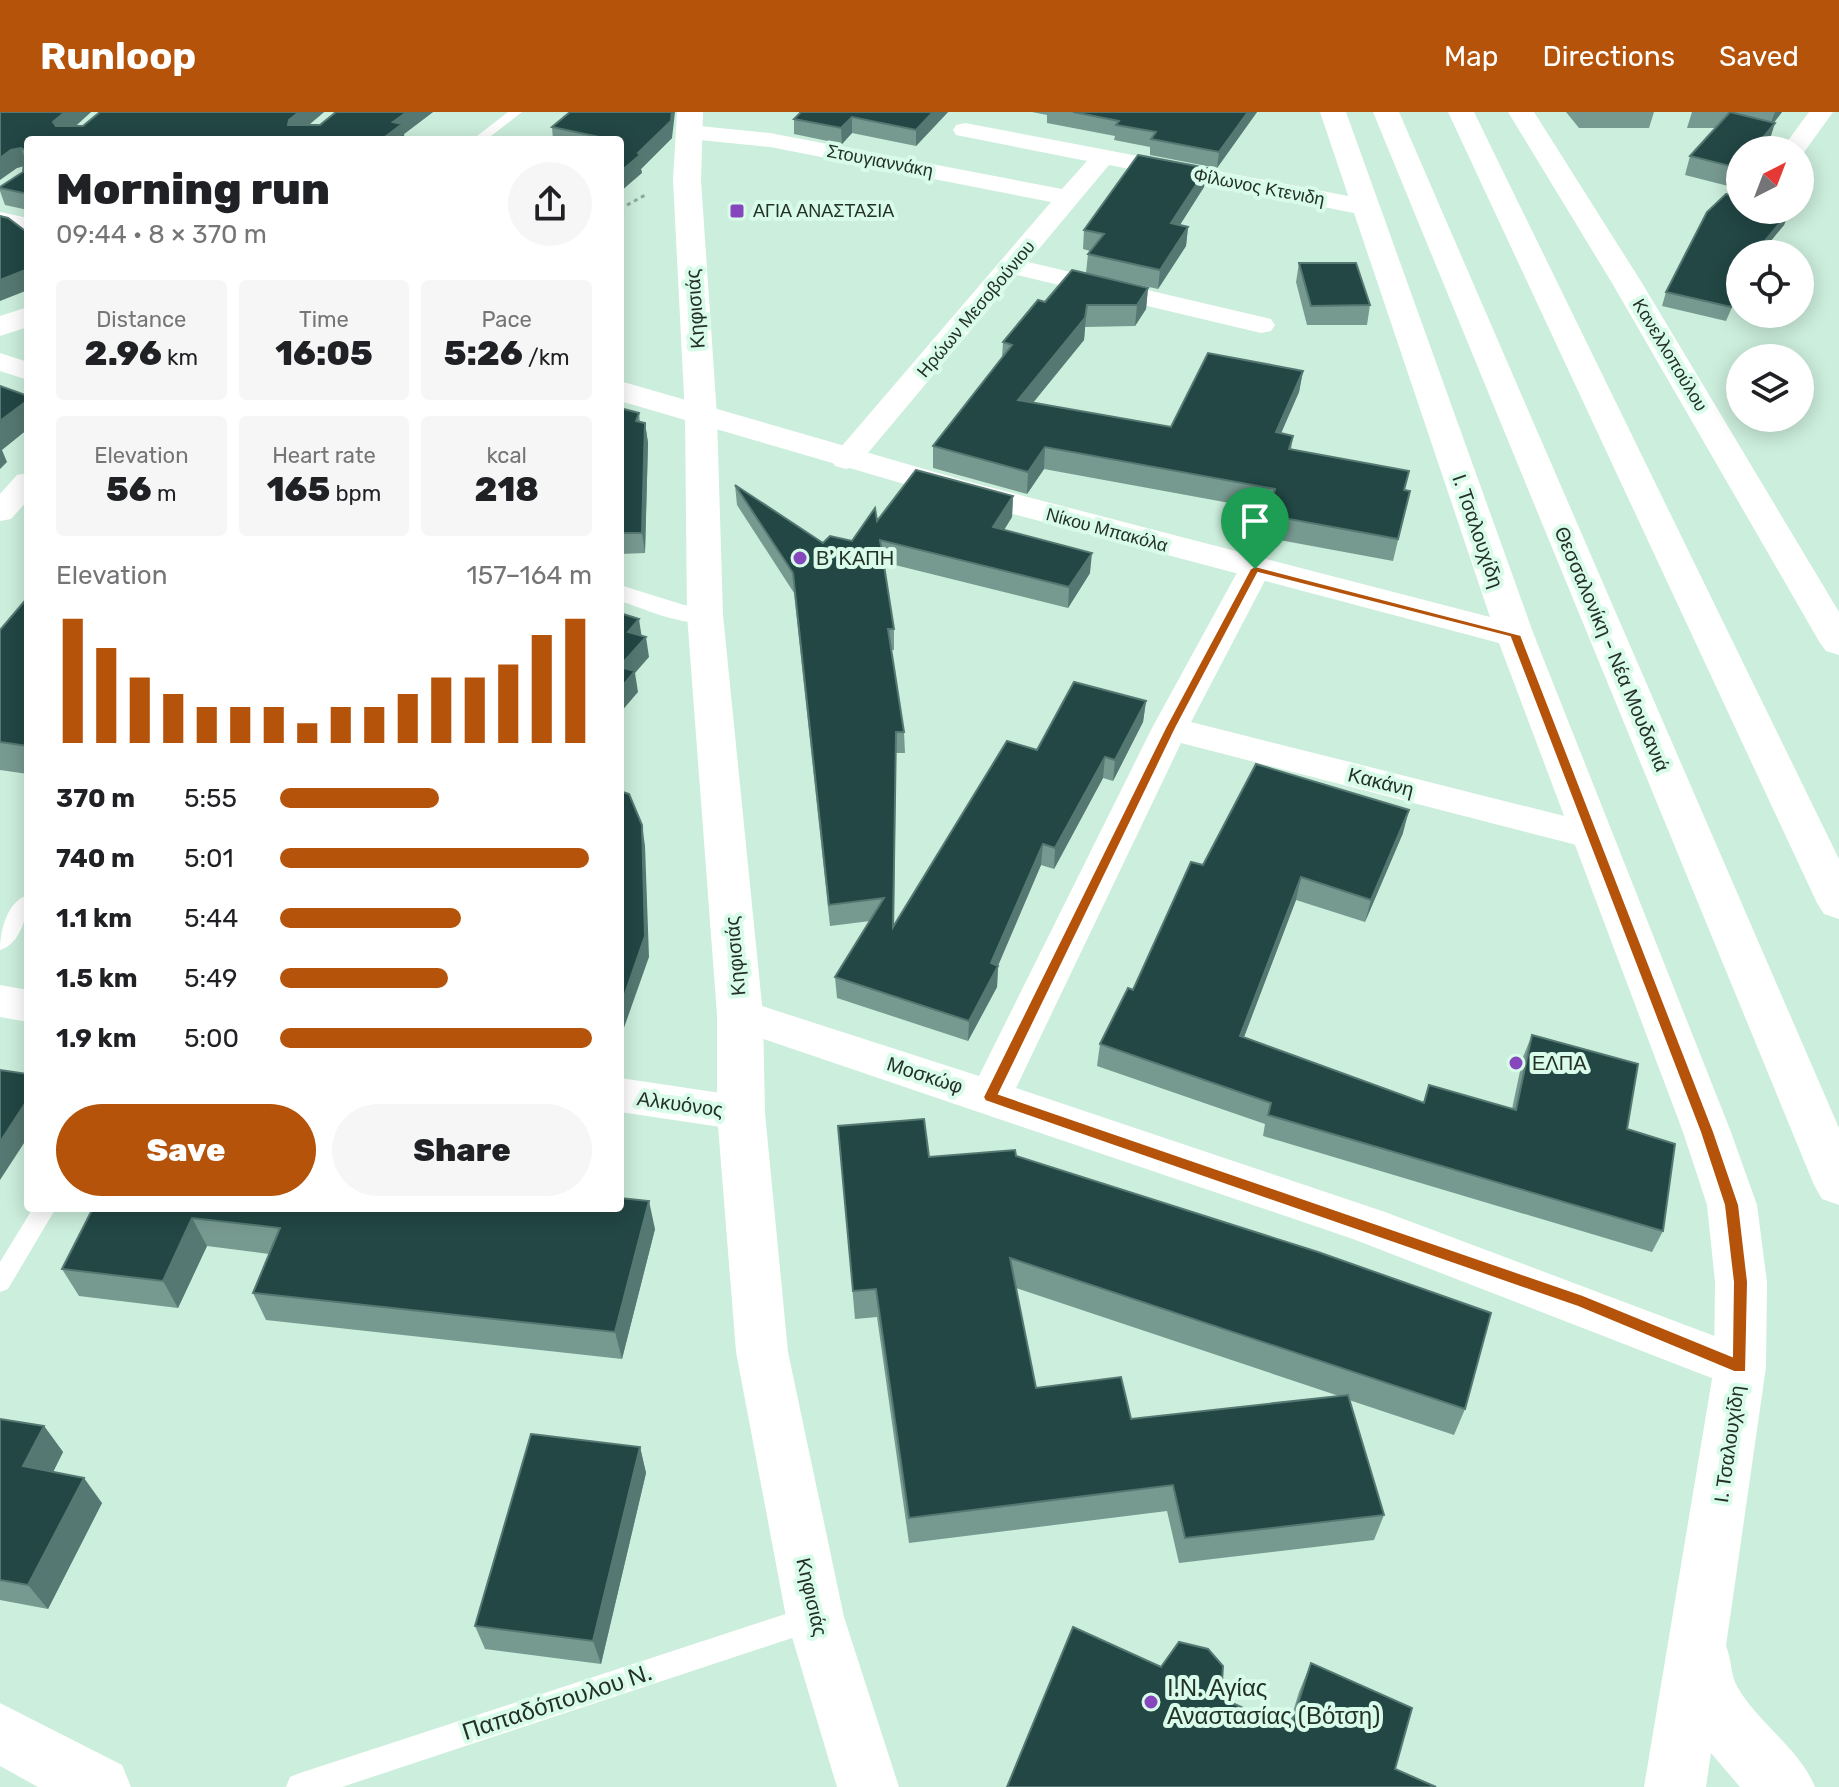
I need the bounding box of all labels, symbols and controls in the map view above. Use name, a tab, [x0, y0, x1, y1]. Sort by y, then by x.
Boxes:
text: Runloop	[40, 33, 196, 79]
text: Map	[1444, 40, 1498, 73]
text: Directions	[1542, 40, 1675, 73]
text: Saved	[1719, 40, 1799, 73]
north arrow	[1726, 136, 1814, 224]
map controls	[1726, 136, 1814, 432]
street label: Στουγιαννάκη	[825, 140, 935, 182]
button: share	[508, 162, 592, 246]
text: Morning run	[56, 163, 330, 215]
street label: Φίλωνος Κτενιδη	[1191, 163, 1327, 211]
place label: ΑΓΙΑ ΑΝΑΣΤΑΣΙΑ	[753, 200, 894, 222]
marker: ΑΓΙΑ ΑΝΑΣΤΑΣΙΑ	[728, 202, 746, 220]
text: 09:44 · 8 × 370 m	[56, 219, 267, 250]
street label: Ηρώων Μεσοβούνιου	[912, 236, 1040, 382]
button: locate	[1726, 240, 1814, 328]
street label: Κηφισιάς	[680, 268, 710, 350]
street label: Κανελλοπούλου	[1628, 295, 1712, 415]
text: Distance	[96, 306, 186, 333]
text: Time	[299, 306, 349, 333]
text: Pace	[481, 306, 532, 333]
text: 2.96	[85, 333, 162, 374]
text: 16:05	[275, 333, 373, 374]
text: 5:26	[444, 333, 523, 374]
text: km	[162, 344, 198, 371]
text: /km	[523, 344, 570, 371]
button: layers	[1726, 344, 1814, 432]
text: Elevation	[94, 442, 188, 469]
text: Heart rate	[272, 442, 376, 469]
text: kcal	[486, 442, 527, 469]
text: 56	[106, 469, 152, 510]
text: 165	[267, 469, 330, 510]
text: 218	[474, 469, 539, 510]
street label: Ι. Τσαλουχίδη	[1447, 471, 1509, 591]
text: m	[152, 480, 177, 507]
text: bpm	[330, 480, 381, 507]
pin	[1221, 487, 1289, 569]
icon: arrive	[1233, 499, 1277, 543]
street label: Νίκου Μπακόλα	[1044, 503, 1170, 557]
street label: Θεσσαλονίκη - Νέα Μουδανιά	[1549, 523, 1675, 775]
place label: Β' ΚΑΠΗ	[816, 546, 894, 570]
marker: Β' ΚΑΠΗ	[791, 549, 809, 567]
text: Elevation	[56, 560, 167, 591]
text: 157–164 m	[467, 560, 592, 591]
street label: Κακάνη	[1346, 762, 1416, 802]
text: 370 m	[56, 783, 135, 814]
text: 5:55	[184, 783, 237, 814]
text: 740 m	[56, 843, 135, 874]
text: 5:01	[184, 843, 234, 874]
text: 1.1 km	[56, 903, 132, 934]
text: 5:44	[184, 903, 238, 934]
street label: Κηφισιάς	[720, 915, 750, 997]
text: 1.5 km	[56, 963, 138, 994]
text: 5:49	[184, 963, 237, 994]
text: 1.9 km	[56, 1023, 137, 1054]
text: 5:00	[184, 1023, 239, 1054]
street label: Μοσκώφ	[884, 1051, 966, 1099]
place label: ΕΛΠΑ	[1532, 1051, 1587, 1075]
marker: ΕΛΠΑ	[1507, 1054, 1525, 1072]
street label: Αλκυόνος	[636, 1086, 725, 1122]
button: Save	[56, 1104, 316, 1196]
button: Share	[332, 1104, 592, 1196]
street label: Ι. Τσαλουχίδη	[1709, 1384, 1749, 1504]
street label: Κηφισιάς	[791, 1555, 833, 1639]
street label: Παπαδόπουλου Ν.	[459, 1658, 655, 1746]
place label: Ι.Ν. Αγίας Αναστασίας (Βότση)	[1167, 1674, 1380, 1730]
marker: Ι.Ν. Αγίας Αναστασίας (Βότση)	[1142, 1693, 1160, 1711]

